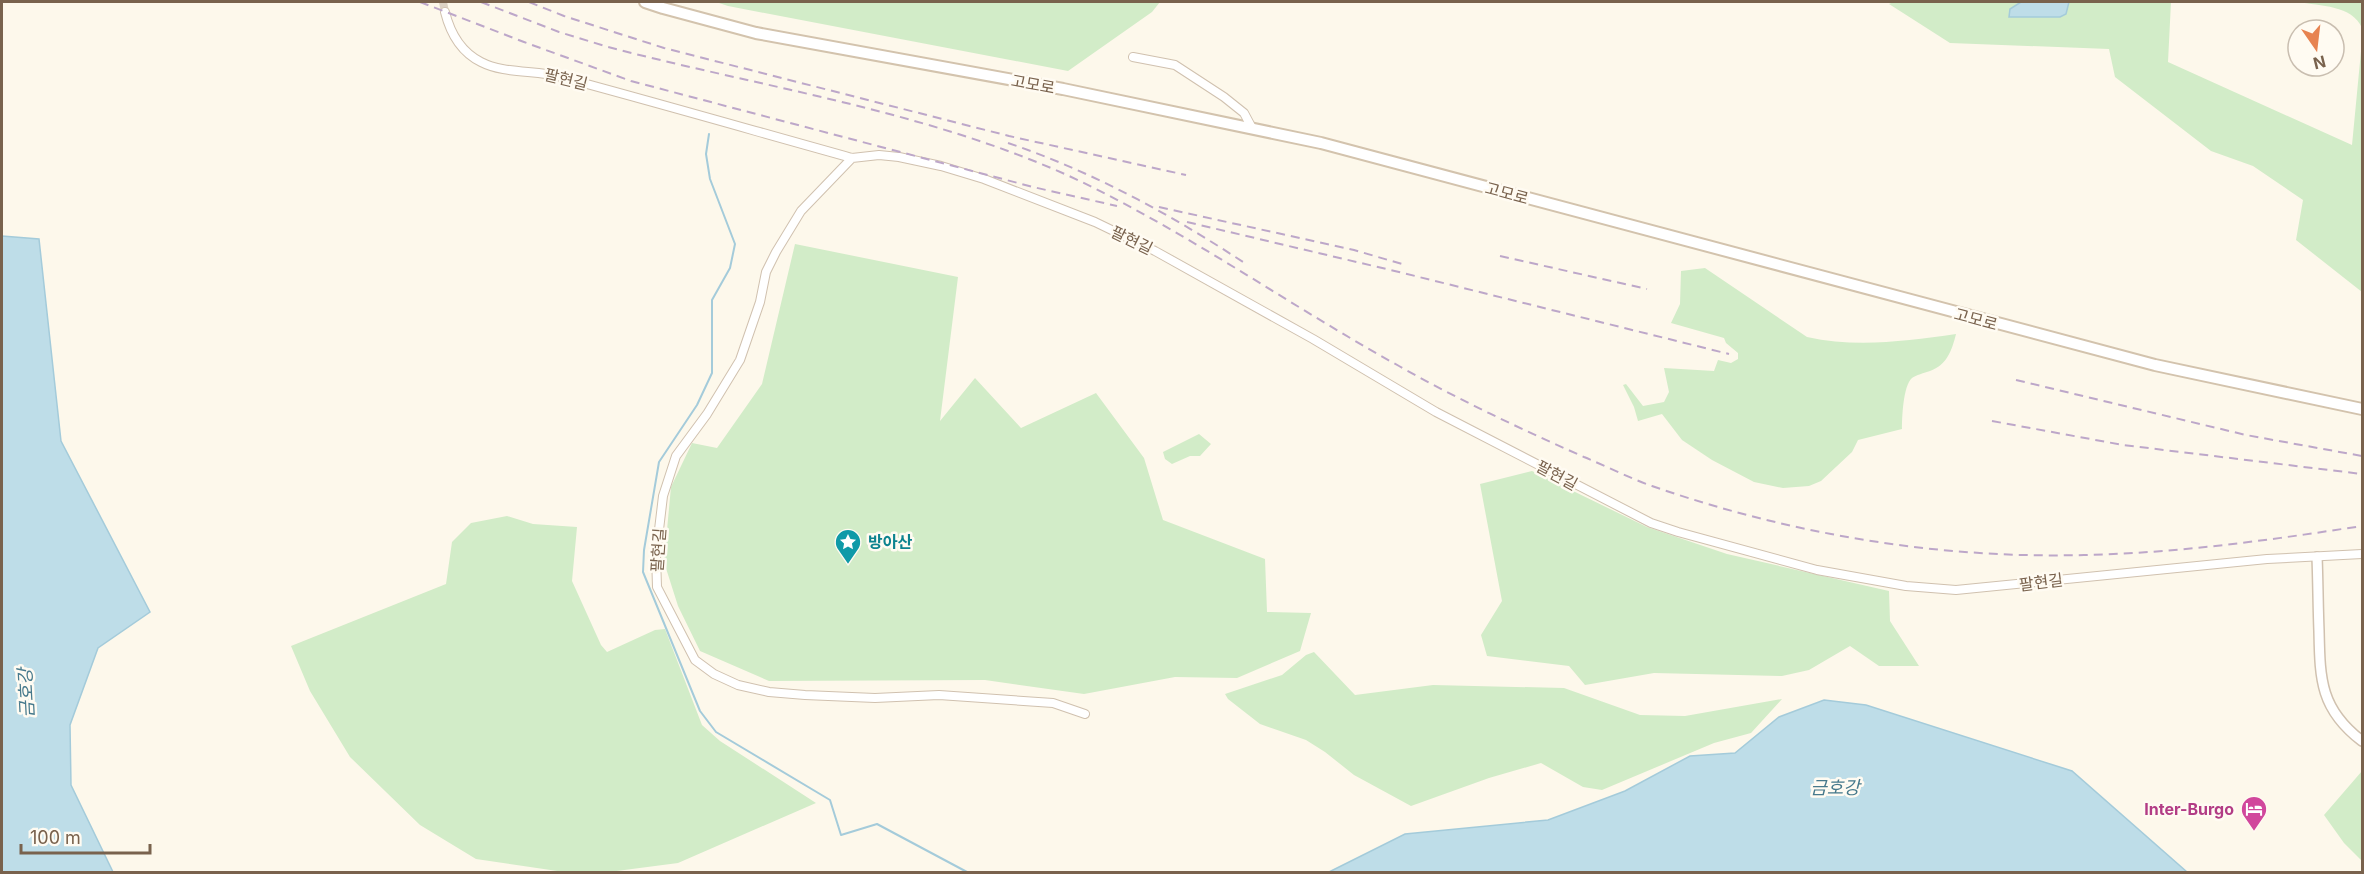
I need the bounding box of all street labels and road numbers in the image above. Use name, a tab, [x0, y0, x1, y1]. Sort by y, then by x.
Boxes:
street label: 팔현길	[542, 64, 590, 94]
street label: 고모로	[1010, 70, 1057, 98]
street label: 고모로	[1483, 178, 1531, 208]
street label: 팔현길	[1108, 221, 1156, 259]
street label: 고모로	[1952, 304, 2000, 334]
street label: 팔현길	[1533, 456, 1581, 494]
street label: 팔현길	[646, 527, 670, 573]
street label: 팔현길	[2018, 569, 2064, 595]

